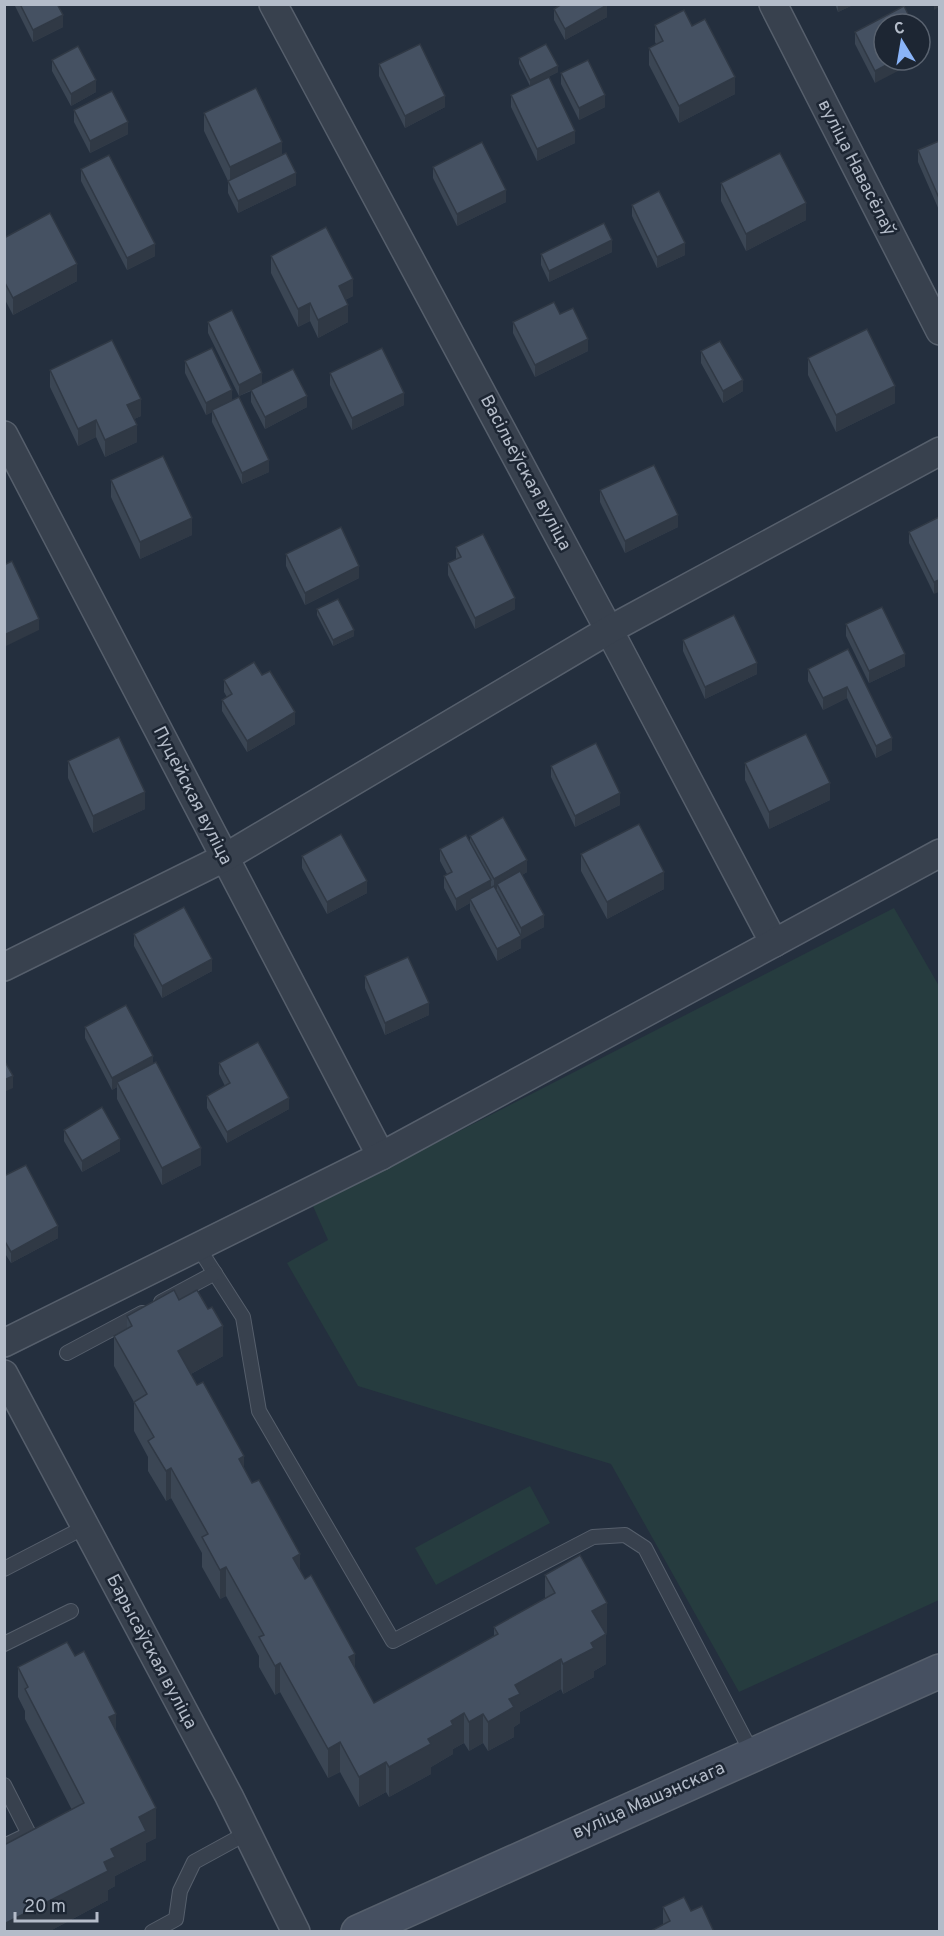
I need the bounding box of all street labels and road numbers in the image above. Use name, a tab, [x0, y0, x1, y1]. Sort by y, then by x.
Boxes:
street label: вуліца Навасёлаў	[812, 96, 900, 240]
street label: Васільеўская вуліца	[474, 391, 576, 555]
street label: Пуцейская вуліца	[147, 723, 237, 869]
street label: Барысаўская вуліца	[100, 1571, 202, 1733]
street label: вуліца Машэнскага	[569, 1757, 729, 1845]

